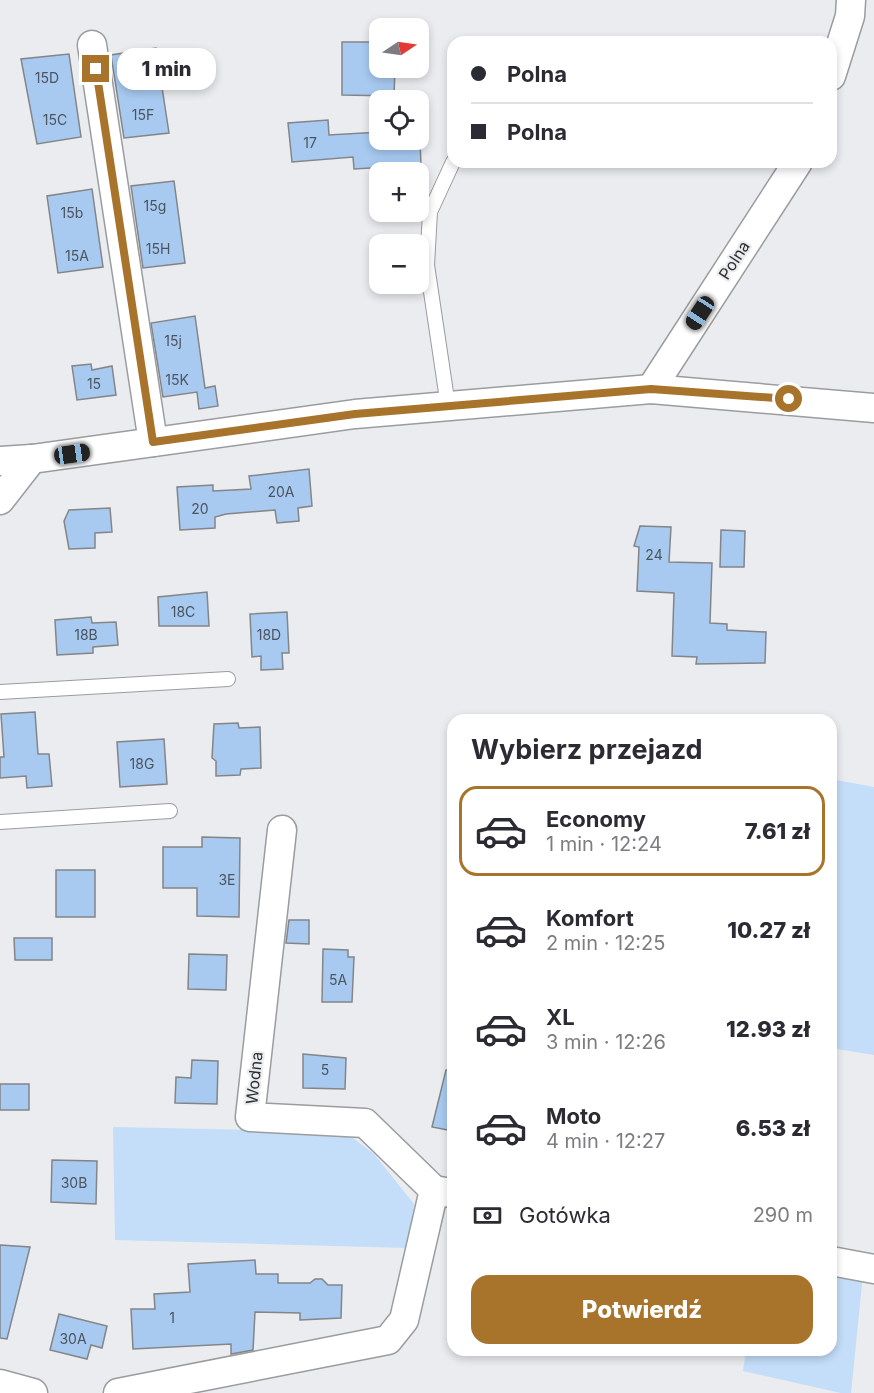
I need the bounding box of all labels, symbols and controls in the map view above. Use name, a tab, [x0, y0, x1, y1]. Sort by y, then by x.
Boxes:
north arrow	[369, 18, 429, 78]
map controls	[369, 18, 429, 294]
callout: 1 min	[117, 48, 216, 90]
route end	[82, 55, 109, 82]
text: 1 min	[141, 57, 192, 81]
text: Polna	[507, 61, 567, 87]
house number: 15D	[35, 69, 59, 86]
button: locate	[369, 90, 429, 150]
house number: 15F	[132, 106, 154, 123]
house number: 15C	[43, 111, 67, 128]
text: Polna	[507, 119, 567, 145]
house number: 17	[303, 134, 317, 151]
button: +	[369, 162, 429, 222]
house number: 15g	[144, 197, 166, 214]
house number: 15b	[61, 204, 83, 221]
button: −	[369, 234, 429, 294]
street label: Polna	[714, 237, 754, 283]
house number: 15H	[146, 240, 170, 257]
house number: 15A	[65, 247, 89, 264]
car	[683, 293, 717, 333]
house number: 15j	[164, 332, 182, 349]
house number: 15K	[165, 371, 189, 388]
house number: 15	[87, 375, 101, 392]
route start	[775, 385, 802, 412]
car	[53, 443, 91, 465]
house number: 20A	[267, 483, 295, 500]
house number: 20	[191, 500, 209, 517]
house number: 24	[645, 546, 663, 563]
house number: 18C	[171, 603, 195, 620]
house number: 18B	[74, 626, 98, 643]
house number: 18D	[257, 626, 281, 643]
text: Wybierz przejazd	[471, 733, 703, 766]
house number: 18G	[130, 755, 154, 772]
icon: car	[474, 804, 528, 858]
text: Economy	[546, 806, 646, 832]
text: 7.61 zł	[745, 818, 810, 844]
text: 1 min · 12:24	[546, 832, 662, 856]
house number: 3E	[218, 871, 236, 888]
icon: car	[474, 903, 528, 957]
text: Komfort	[546, 905, 634, 931]
text: 10.27 zł	[727, 917, 810, 943]
text: 2 min · 12:25	[546, 931, 665, 955]
house number: 5A	[329, 971, 347, 988]
icon: car	[474, 1002, 528, 1056]
text: XL	[546, 1004, 575, 1030]
text: 12.93 zł	[726, 1016, 810, 1042]
text: 3 min · 12:26	[546, 1030, 666, 1054]
street label: Wodna	[241, 1051, 267, 1105]
house number: 5	[321, 1061, 329, 1078]
icon: car	[474, 1101, 528, 1155]
text: Moto	[546, 1103, 601, 1129]
text: 6.53 zł	[736, 1115, 810, 1141]
text: 4 min · 12:27	[546, 1129, 665, 1153]
house number: 30B	[61, 1174, 87, 1191]
icon: cash	[471, 1199, 504, 1232]
text: Gotówka	[519, 1202, 611, 1228]
text: 290 m	[753, 1203, 813, 1227]
button: Potwierdź	[471, 1275, 813, 1344]
house number: 1	[169, 1309, 175, 1326]
house number: 30A	[59, 1330, 87, 1347]

